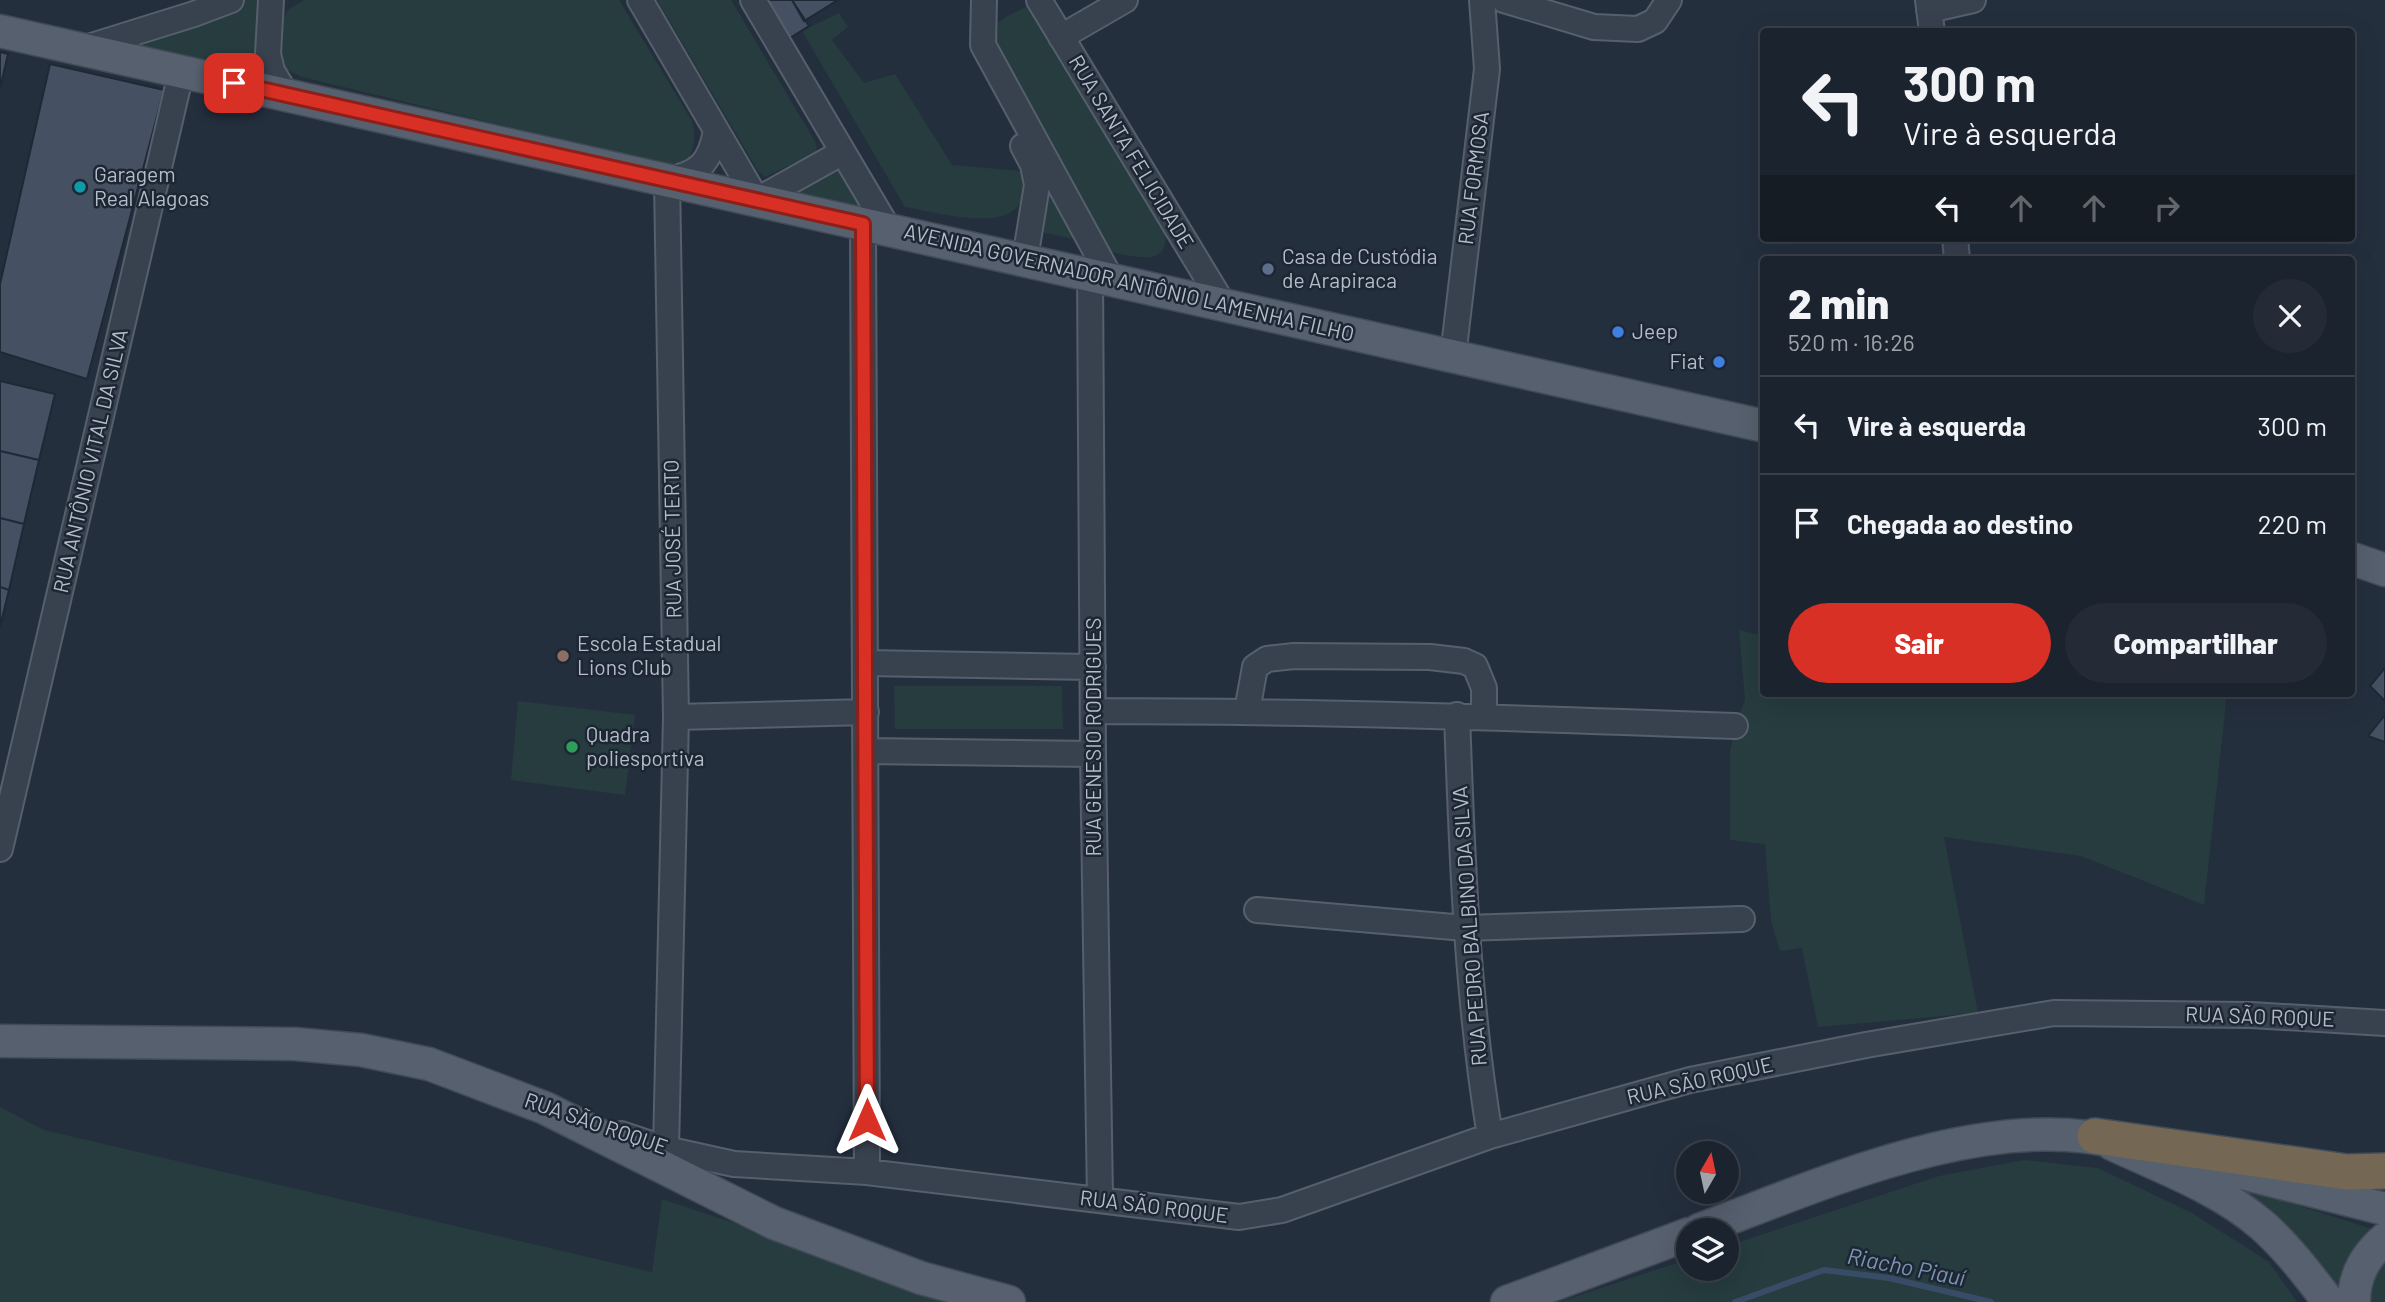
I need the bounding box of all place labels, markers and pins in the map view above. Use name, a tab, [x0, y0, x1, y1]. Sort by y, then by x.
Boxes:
pin	[204, 53, 264, 113]
place label: Garagem Real Alagoas	[94, 161, 209, 210]
marker: Garagem Real Alagoas	[72, 179, 88, 195]
place label: Casa de Custódia de Arapiraca	[1282, 243, 1437, 292]
marker: Casa de Custódia de Arapiraca	[1260, 261, 1276, 277]
place label: Jeep	[1632, 318, 1678, 343]
marker: Jeep	[1610, 324, 1626, 340]
place label: Fiat	[1669, 348, 1705, 373]
marker: Fiat	[1711, 354, 1727, 370]
place label: Escola Estadual Lions Club	[577, 630, 721, 679]
marker: Escola Estadual Lions Club	[555, 648, 571, 664]
place label: Quadra poliesportiva	[586, 721, 704, 770]
marker: Quadra poliesportiva	[564, 739, 580, 755]

